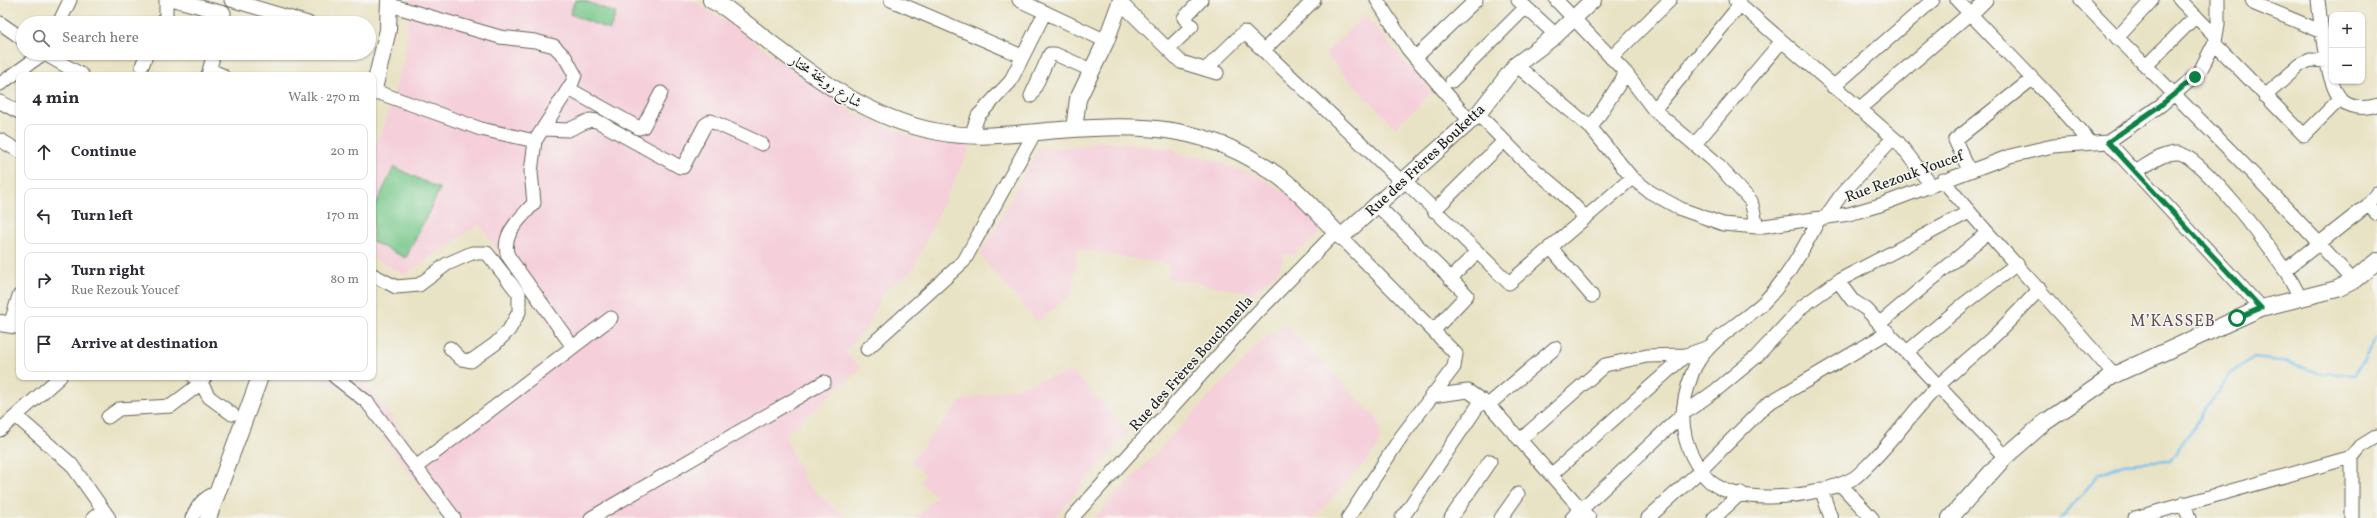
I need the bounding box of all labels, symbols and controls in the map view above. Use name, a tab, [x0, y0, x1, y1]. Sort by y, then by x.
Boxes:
map controls	[2329, 12, 2365, 84]
button: +	[2329, 12, 2365, 48]
search box	[16, 16, 376, 60]
icon: search	[30, 27, 52, 49]
text: Search here	[62, 28, 139, 49]
button: −	[2329, 48, 2365, 84]
street label: شارع رويخة مختار	[783, 49, 865, 115]
route end	[2186, 68, 2204, 86]
text: 4 min	[32, 87, 79, 110]
text: Walk · 270 m	[288, 89, 360, 107]
street label: Rue des Frères Bouketta	[1362, 100, 1490, 222]
icon: ahead	[33, 141, 55, 163]
text: Continue	[71, 142, 136, 163]
text: 20 m	[330, 143, 359, 161]
street label: Rue Rezouk Youcef	[1843, 146, 1968, 208]
icon: left	[33, 205, 55, 227]
text: Turn left	[71, 206, 133, 227]
text: 170 m	[326, 207, 359, 225]
text: Turn right	[71, 261, 145, 282]
icon: right	[33, 269, 55, 291]
text: 80 m	[330, 271, 359, 289]
text: Rue Rezouk Youcef	[71, 282, 179, 300]
street label: Rue des Frères Bouchmella	[1125, 292, 1259, 436]
route start	[2228, 309, 2246, 327]
district label: M’KASSEB	[2130, 311, 2216, 333]
icon: arrive	[33, 333, 55, 355]
text: Arrive at destination	[71, 334, 218, 355]

